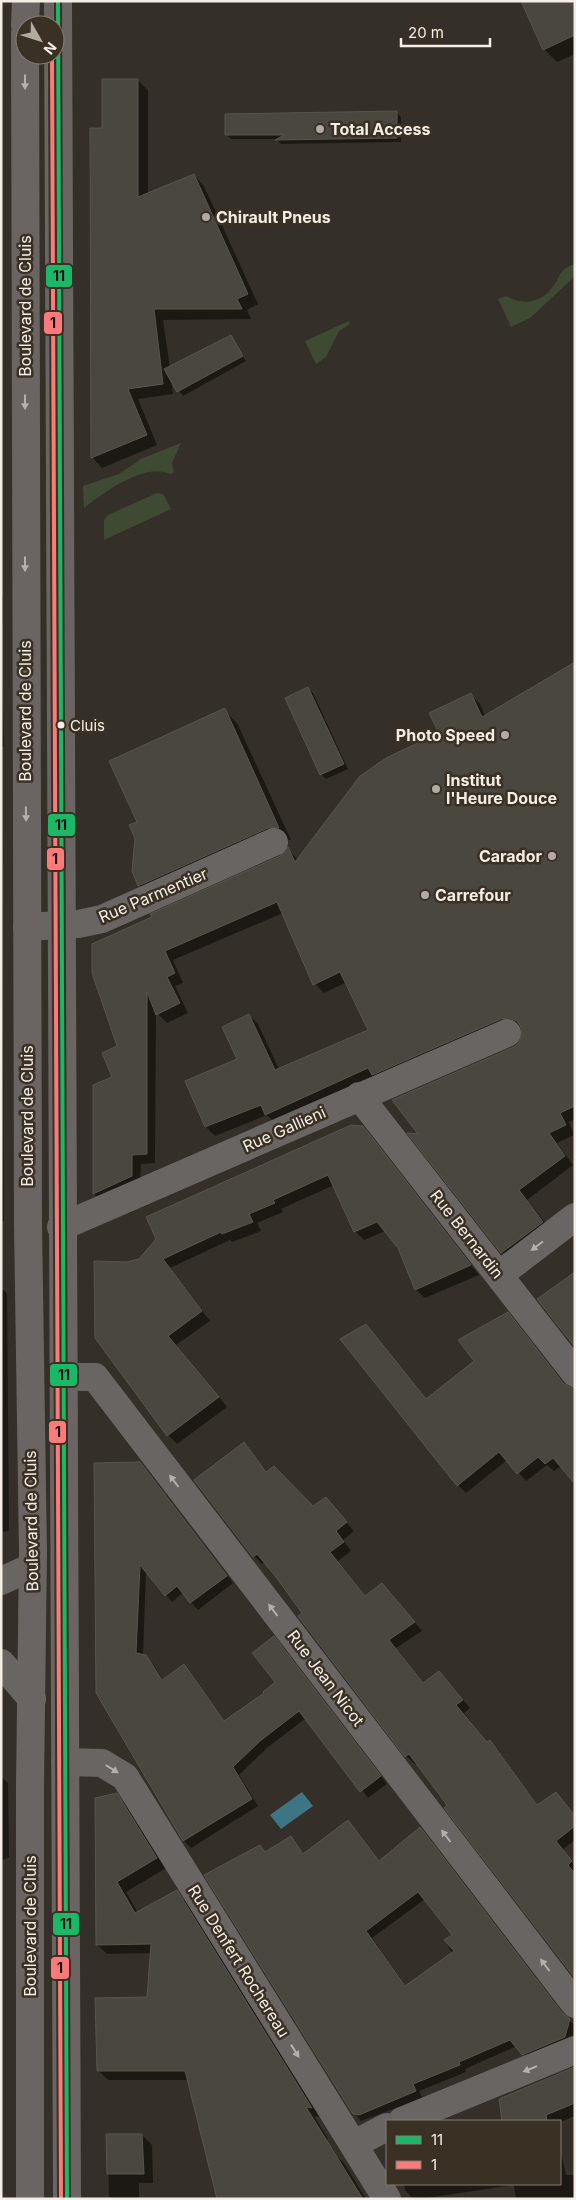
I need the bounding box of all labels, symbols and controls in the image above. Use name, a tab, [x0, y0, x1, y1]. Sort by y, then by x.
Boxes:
north arrow	[15, 15, 65, 65]
scale bar	[401, 15, 490, 47]
text: 20 m	[408, 23, 444, 42]
text: N	[41, 39, 60, 58]
one-way arrow	[21, 74, 29, 90]
place label: Total Access	[330, 119, 430, 139]
marker: Total Access	[314, 123, 326, 135]
place label: Chirault Pneus	[216, 207, 331, 227]
marker: Chirault Pneus	[200, 211, 212, 223]
street label: Boulevard de Cluis	[15, 235, 35, 377]
line badge: 11	[45, 264, 73, 288]
text: 11	[53, 267, 65, 284]
line badge: 1	[43, 311, 63, 335]
text: 1	[50, 314, 56, 331]
one-way arrow	[21, 394, 29, 410]
one-way arrow	[21, 557, 29, 573]
street label: Boulevard de Cluis	[15, 640, 35, 782]
place label: Cluis	[70, 716, 105, 735]
marker: Cluis	[56, 720, 66, 730]
place label: Photo Speed	[396, 725, 495, 745]
marker: Photo Speed	[499, 729, 511, 741]
place label: Institut l'Heure Douce	[446, 770, 557, 808]
marker: Institut l'Heure Douce	[430, 783, 442, 795]
one-way arrow	[22, 807, 30, 823]
line badge: 11	[47, 813, 76, 837]
text: 11	[55, 816, 67, 833]
place label: Carador	[479, 846, 542, 866]
line badge: 1	[46, 847, 65, 871]
text: 1	[52, 850, 58, 867]
marker: Carador	[546, 850, 558, 862]
street label: Rue Parmentier	[96, 863, 210, 927]
place label: Carrefour	[435, 885, 511, 905]
marker: Carrefour	[419, 889, 431, 901]
street label: Boulevard de Cluis	[17, 1045, 37, 1187]
street label: Rue Gallieni	[239, 1102, 329, 1156]
street label: Rue Bernardin	[426, 1186, 508, 1282]
one-way arrow	[530, 1241, 544, 1251]
line badge: 11	[49, 1363, 78, 1387]
text: 11	[58, 1366, 70, 1383]
line badge: 1	[48, 1420, 67, 1444]
text: 1	[55, 1423, 61, 1440]
street label: Boulevard de Cluis	[20, 1450, 42, 1592]
one-way arrow	[169, 1474, 179, 1488]
one-way arrow	[268, 1603, 278, 1617]
street label: Rue Jean Nicot	[283, 1626, 369, 1730]
one-way arrow	[105, 1765, 118, 1774]
one-way arrow	[441, 1830, 452, 1843]
street label: Boulevard de Cluis	[20, 1855, 40, 1997]
street label: Rue Denfert Rochereau	[184, 1881, 294, 2041]
line badge: 11	[52, 1912, 80, 1936]
text: 11	[60, 1915, 72, 1932]
line badge: 1	[50, 1956, 70, 1980]
one-way arrow	[540, 1958, 550, 1972]
text: 1	[57, 1959, 63, 1976]
one-way arrow	[291, 2044, 300, 2057]
one-way arrow	[522, 2065, 537, 2073]
legend	[386, 2120, 561, 2185]
text: 11	[431, 2130, 443, 2149]
text: 1	[431, 2155, 437, 2174]

